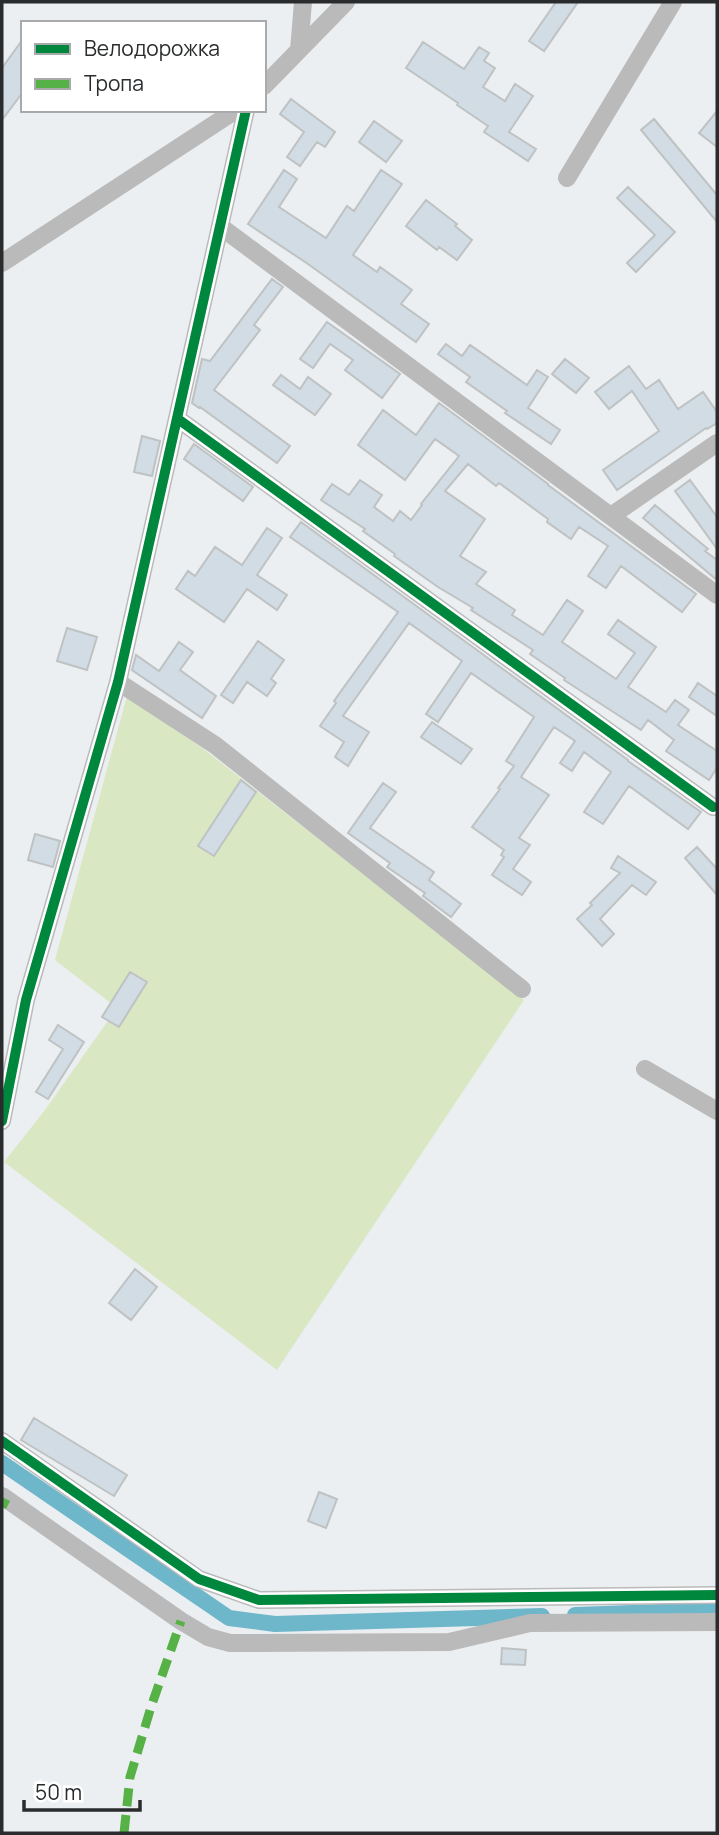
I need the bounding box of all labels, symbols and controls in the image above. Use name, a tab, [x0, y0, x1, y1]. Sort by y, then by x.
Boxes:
legend	[21, 21, 266, 112]
text: Велодорожка	[84, 34, 220, 62]
text: Тропа	[84, 69, 144, 97]
scale bar	[24, 1769, 140, 1813]
text: 50 m	[35, 1778, 82, 1806]

